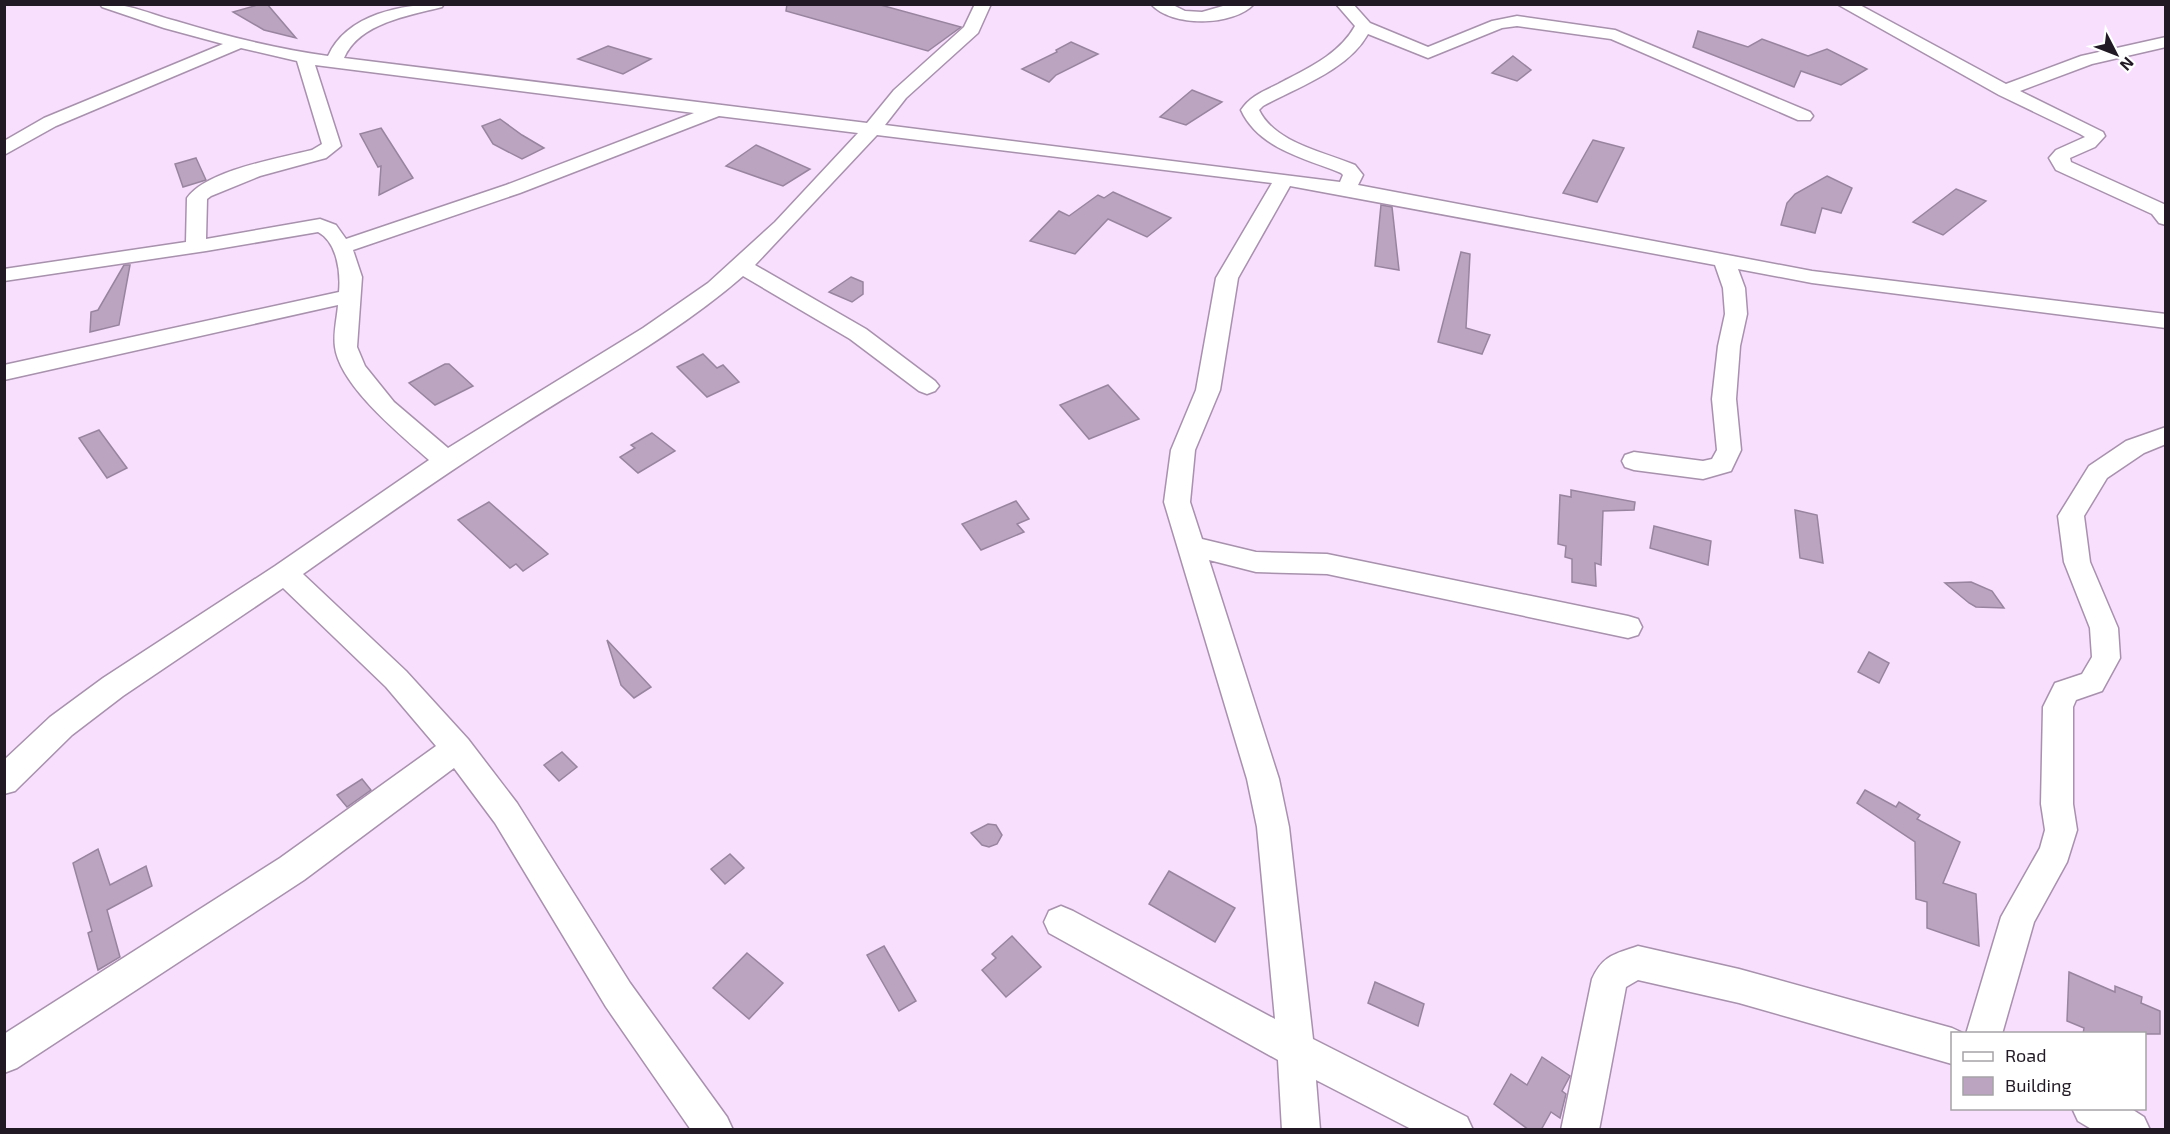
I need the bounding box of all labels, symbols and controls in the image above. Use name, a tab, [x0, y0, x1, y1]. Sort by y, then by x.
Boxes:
north arrow	[2086, 24, 2146, 84]
text: N	[2117, 54, 2138, 75]
legend	[1951, 1032, 2146, 1110]
text: Road	[2005, 1044, 2046, 1066]
text: Building	[2005, 1074, 2072, 1096]

